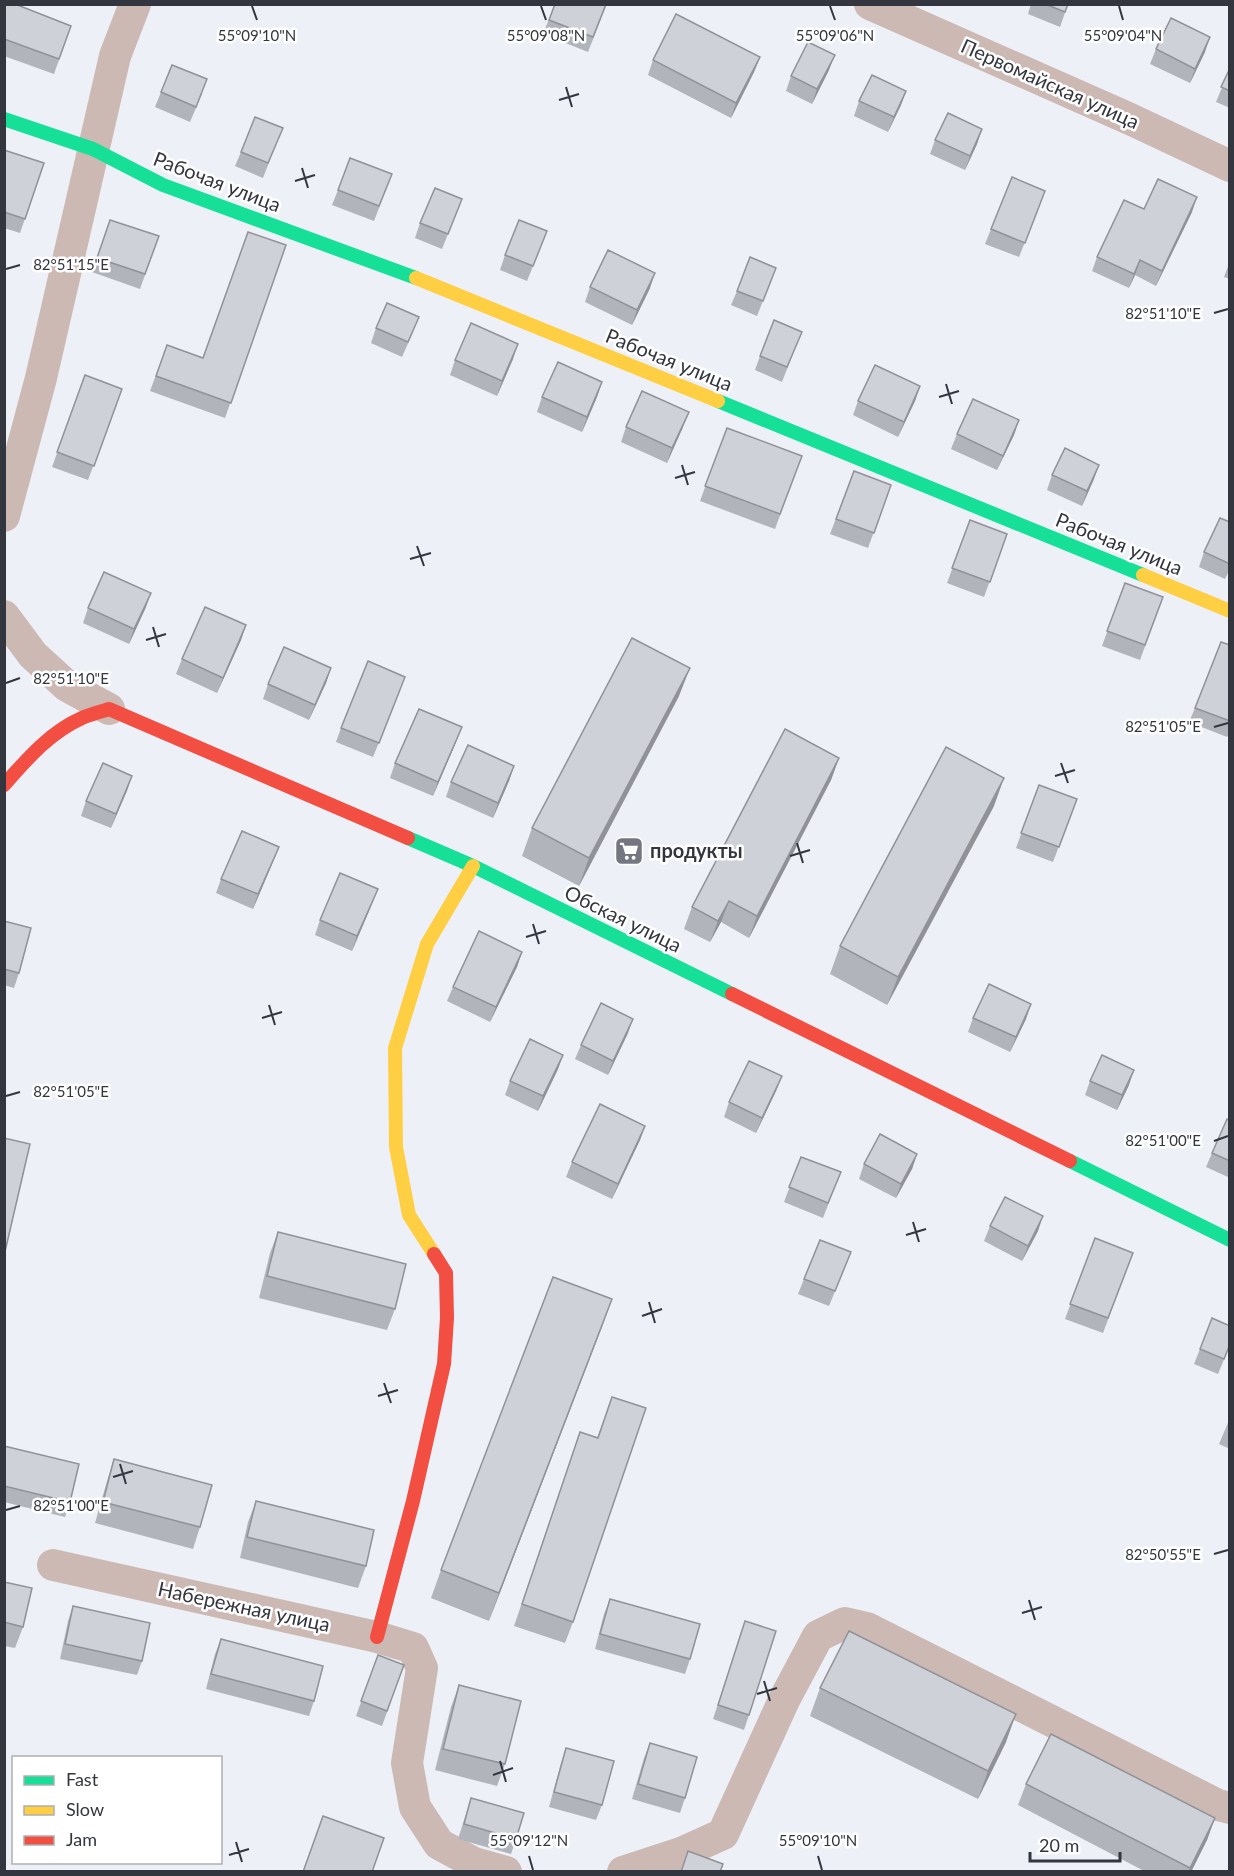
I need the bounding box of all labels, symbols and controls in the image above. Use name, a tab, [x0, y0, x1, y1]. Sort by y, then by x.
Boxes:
text: 55°09'10"N	[218, 26, 296, 44]
text: 55°09'08"N	[507, 26, 585, 44]
text: 55°09'06"N	[796, 26, 874, 44]
text: 55°09'04"N	[1084, 26, 1162, 44]
street label: Первомайская улица	[958, 33, 1143, 133]
street label: Рабочая улица	[150, 146, 284, 216]
text: 82°51'15"E	[33, 255, 109, 273]
text: 82°51'10"E	[1125, 304, 1201, 322]
street label: Рабочая улица	[603, 323, 736, 395]
street label: Рабочая улица	[1053, 507, 1186, 579]
text: 82°51'10"E	[33, 669, 109, 687]
text: 82°51'05"E	[1125, 717, 1201, 735]
supermarket icon: продукты	[613, 835, 645, 867]
place label: продукты	[650, 838, 743, 862]
street label: Обская улица	[561, 879, 686, 957]
text: 82°51'05"E	[33, 1082, 109, 1100]
text: 82°51'00"E	[1125, 1131, 1201, 1149]
text: 82°51'00"E	[33, 1496, 109, 1514]
text: 82°50'55"E	[1125, 1545, 1201, 1563]
street label: Набережная улица	[156, 1576, 333, 1636]
legend	[12, 1756, 222, 1864]
text: Fast	[66, 1768, 99, 1790]
text: Slow	[66, 1798, 104, 1820]
scale bar	[1030, 1825, 1120, 1863]
text: Jam	[66, 1828, 97, 1850]
text: 55°09'12"N	[490, 1831, 568, 1849]
text: 55°09'10"N	[779, 1831, 857, 1849]
text: 20 m	[1039, 1834, 1079, 1856]

